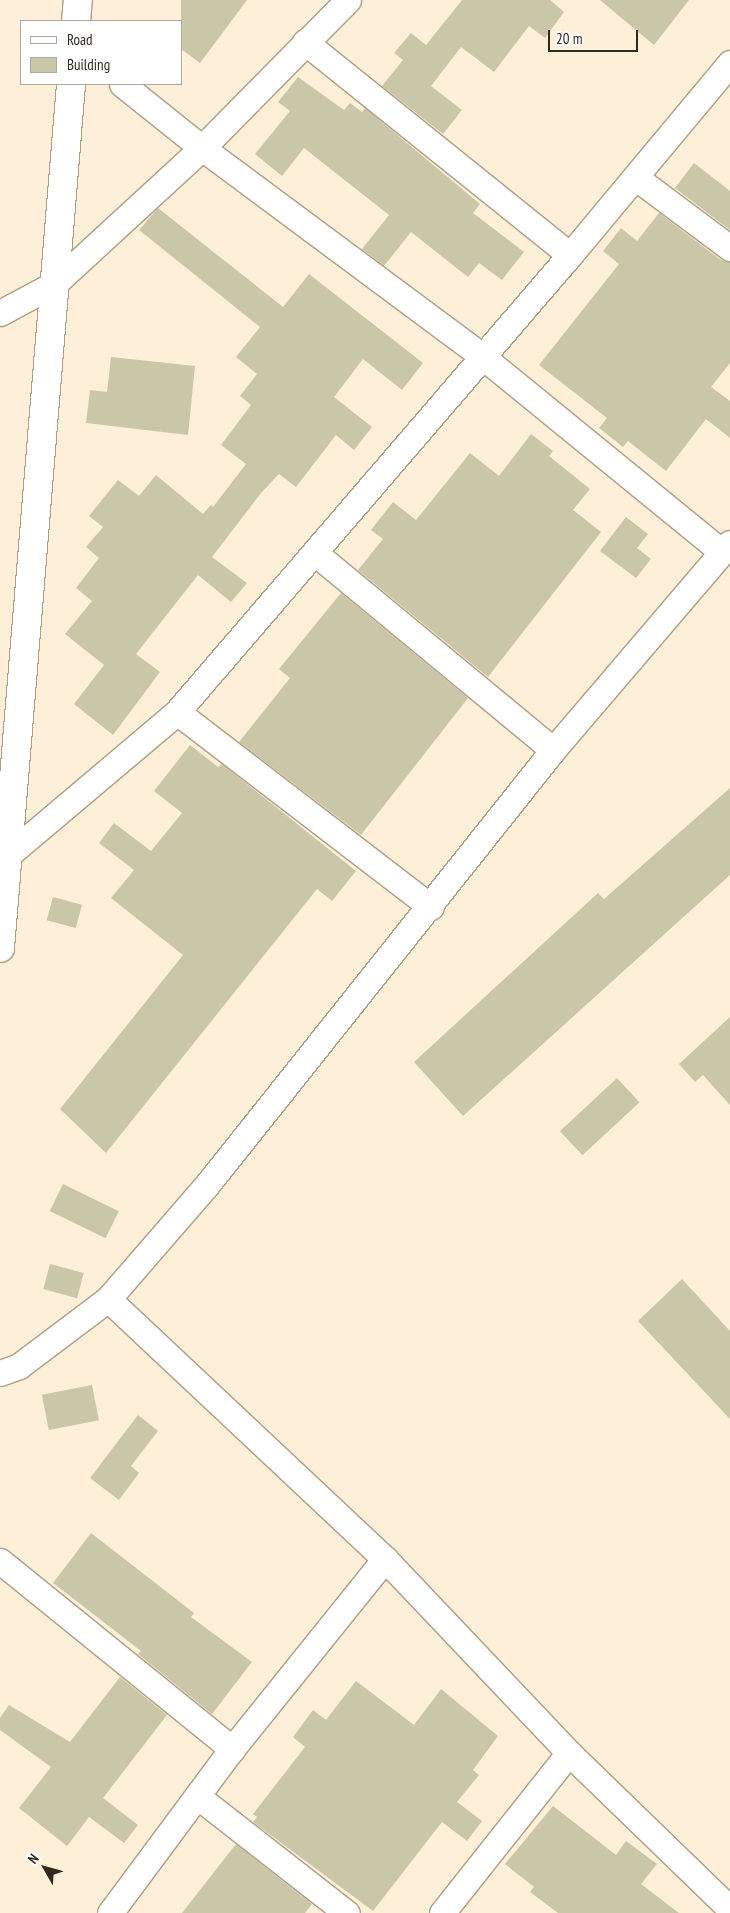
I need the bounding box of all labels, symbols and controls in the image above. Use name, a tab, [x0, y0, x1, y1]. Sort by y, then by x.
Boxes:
legend	[20, 20, 182, 85]
scale bar	[550, 20, 640, 52]
text: 20 m	[556, 29, 582, 48]
text: Road	[67, 30, 93, 49]
text: Building	[67, 55, 110, 74]
north arrow	[20, 1843, 70, 1893]
text: N	[24, 1850, 43, 1867]

